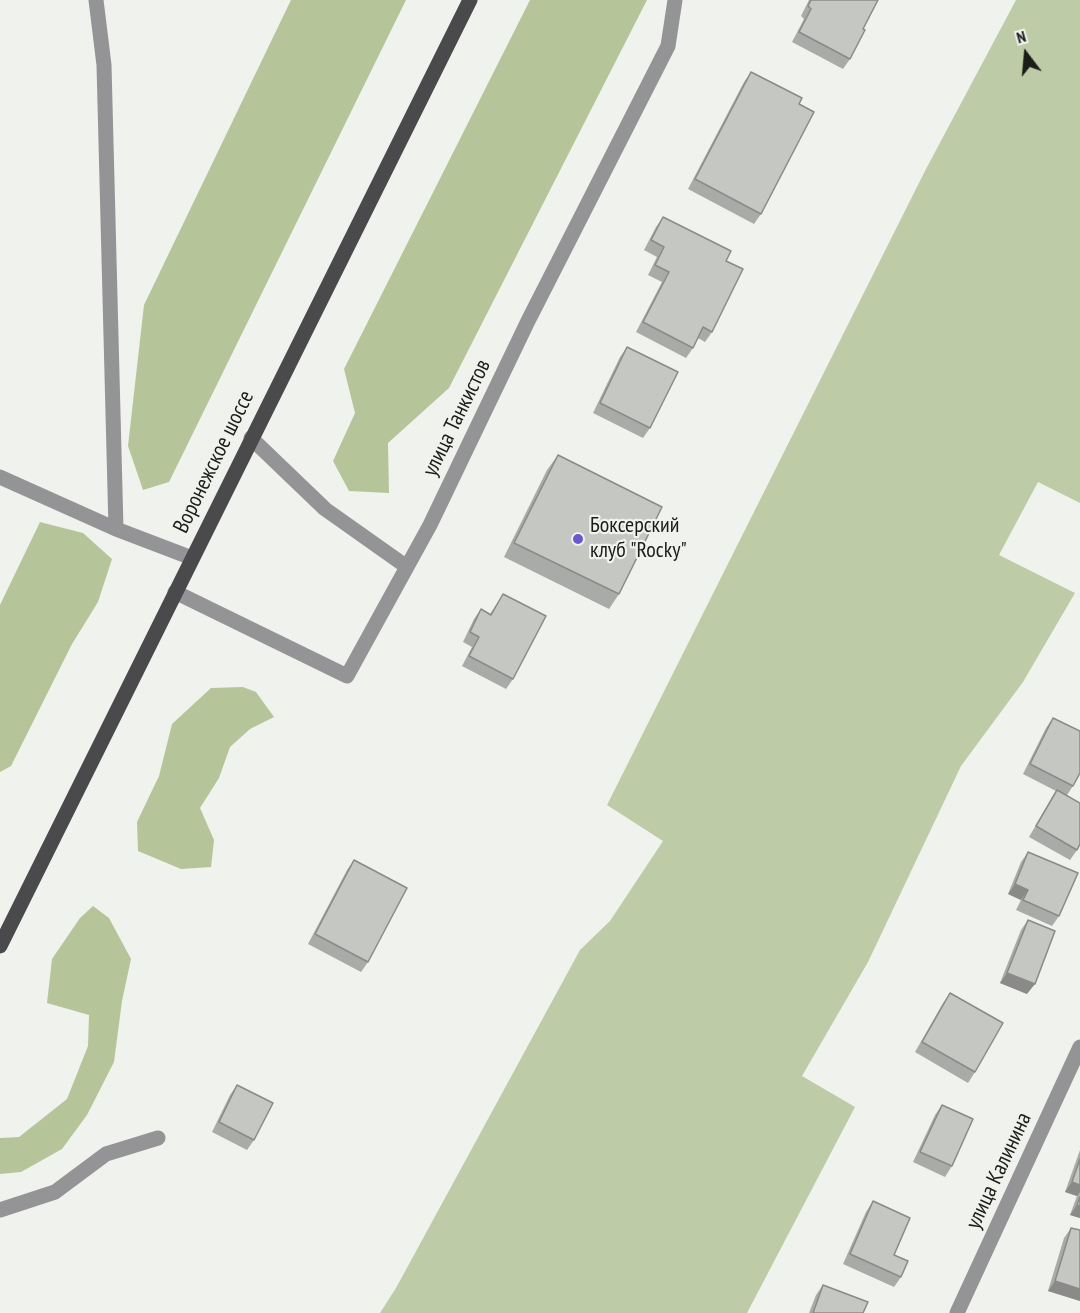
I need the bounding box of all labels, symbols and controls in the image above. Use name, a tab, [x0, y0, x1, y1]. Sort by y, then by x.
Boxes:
north arrow	[996, 24, 1056, 84]
text: N	[1014, 26, 1028, 48]
street label: улица Танкистов	[417, 355, 497, 481]
street label: Воронежское шоссе	[168, 387, 260, 537]
place label: Боксерский клуб "Rocky"	[590, 513, 687, 564]
marker: Боксерский клуб "Rocky"	[571, 532, 585, 546]
street label: улица Калинина	[960, 1109, 1038, 1233]

